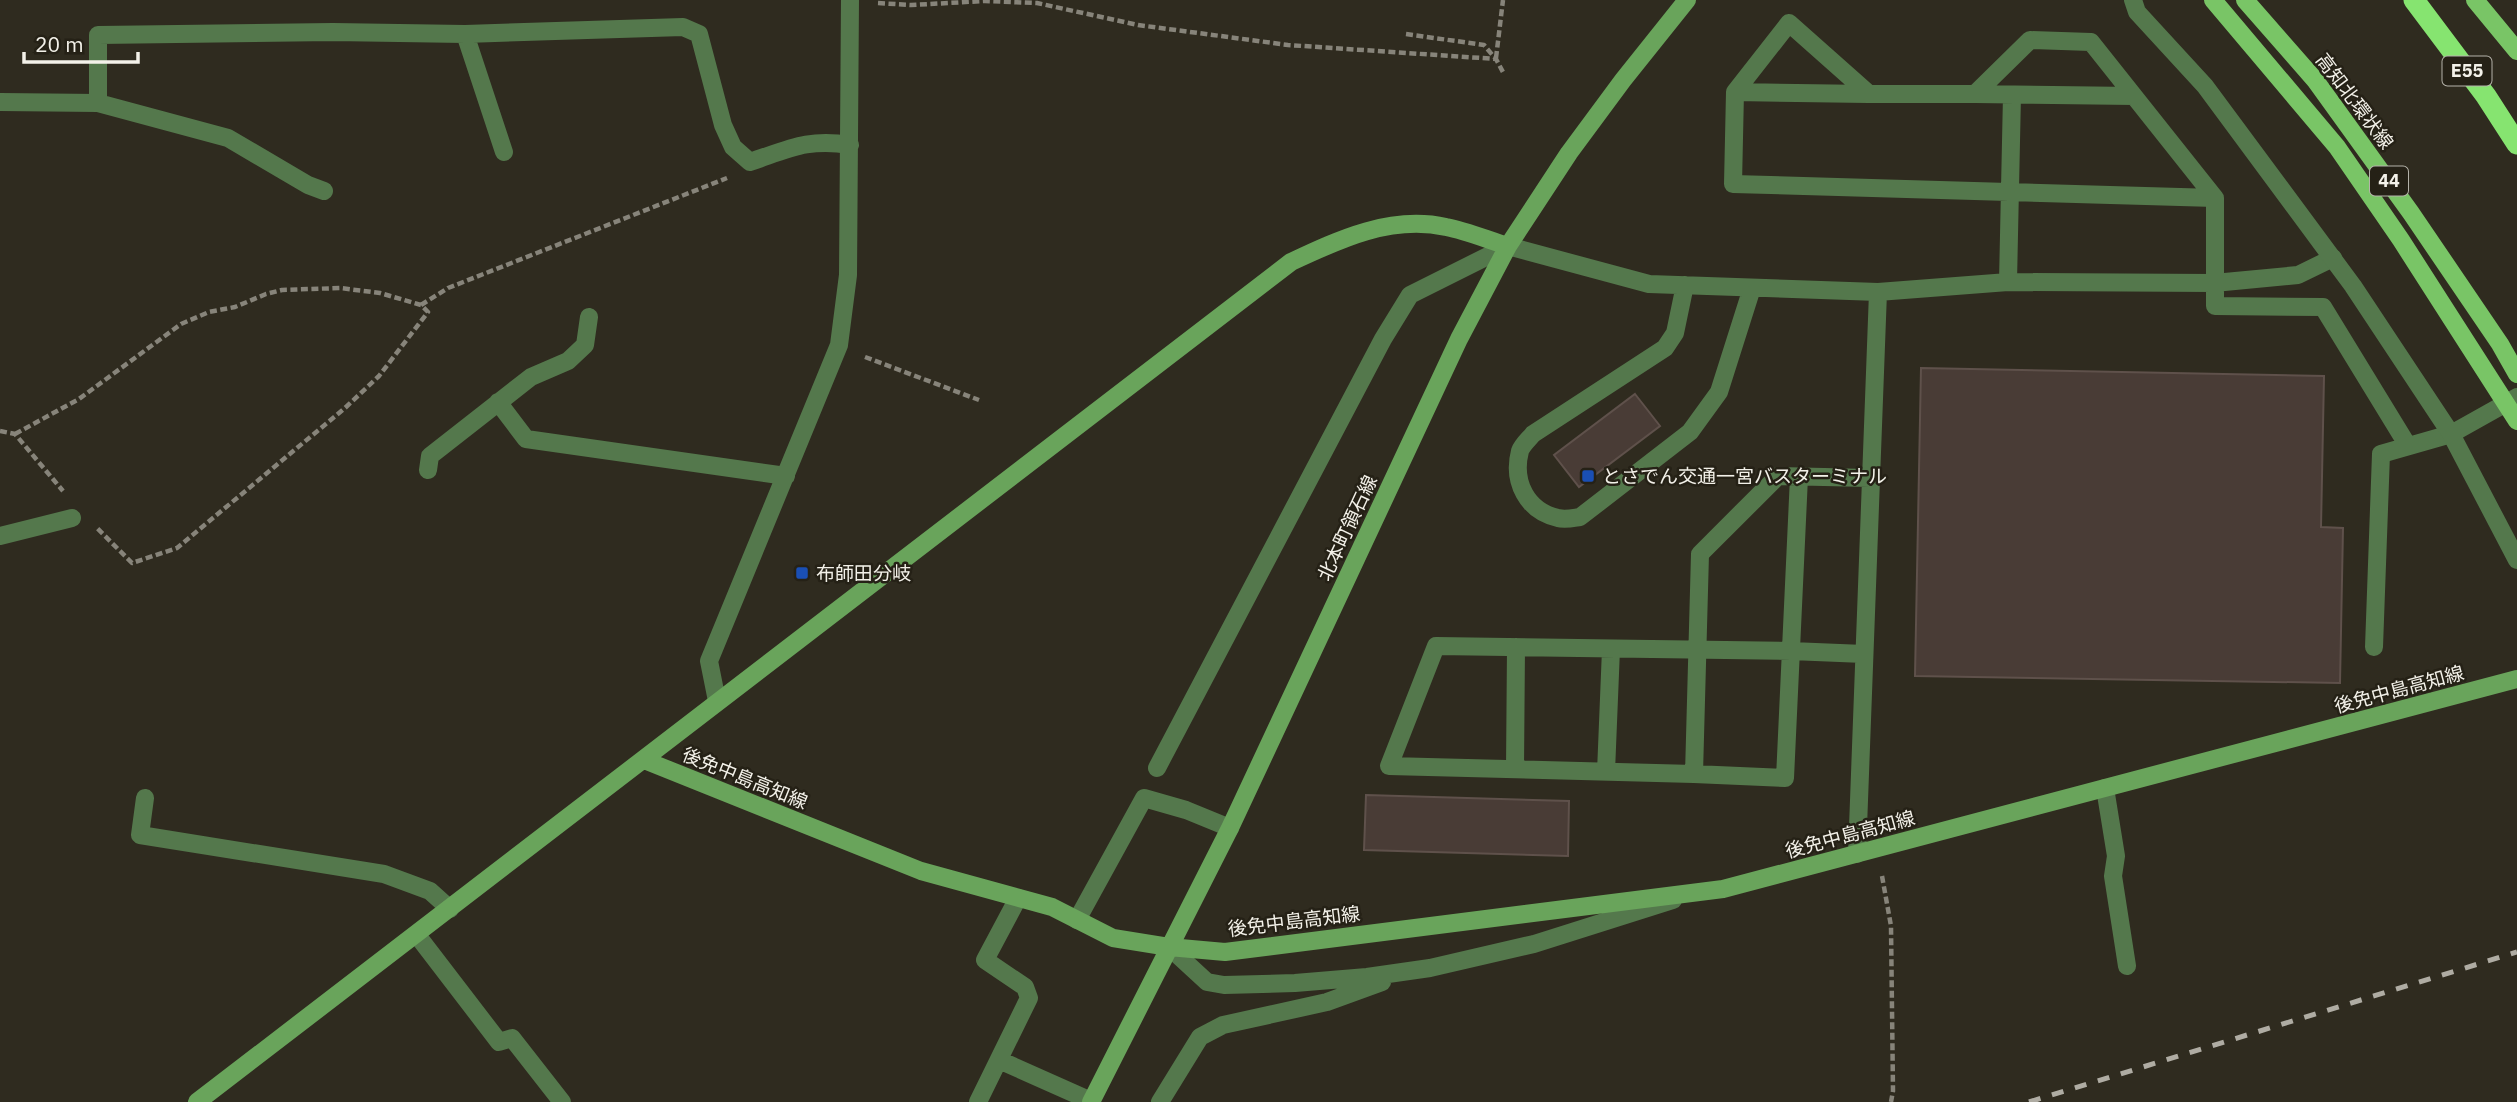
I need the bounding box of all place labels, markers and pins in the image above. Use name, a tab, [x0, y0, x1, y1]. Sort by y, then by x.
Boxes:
place label: とさでん交通一宮バスターミナル	[1602, 464, 1887, 488]
marker: とさでん交通一宮バスターミナル	[1580, 468, 1596, 484]
place label: 布師田分岐	[816, 561, 911, 585]
marker: 布師田分岐	[794, 565, 810, 581]

